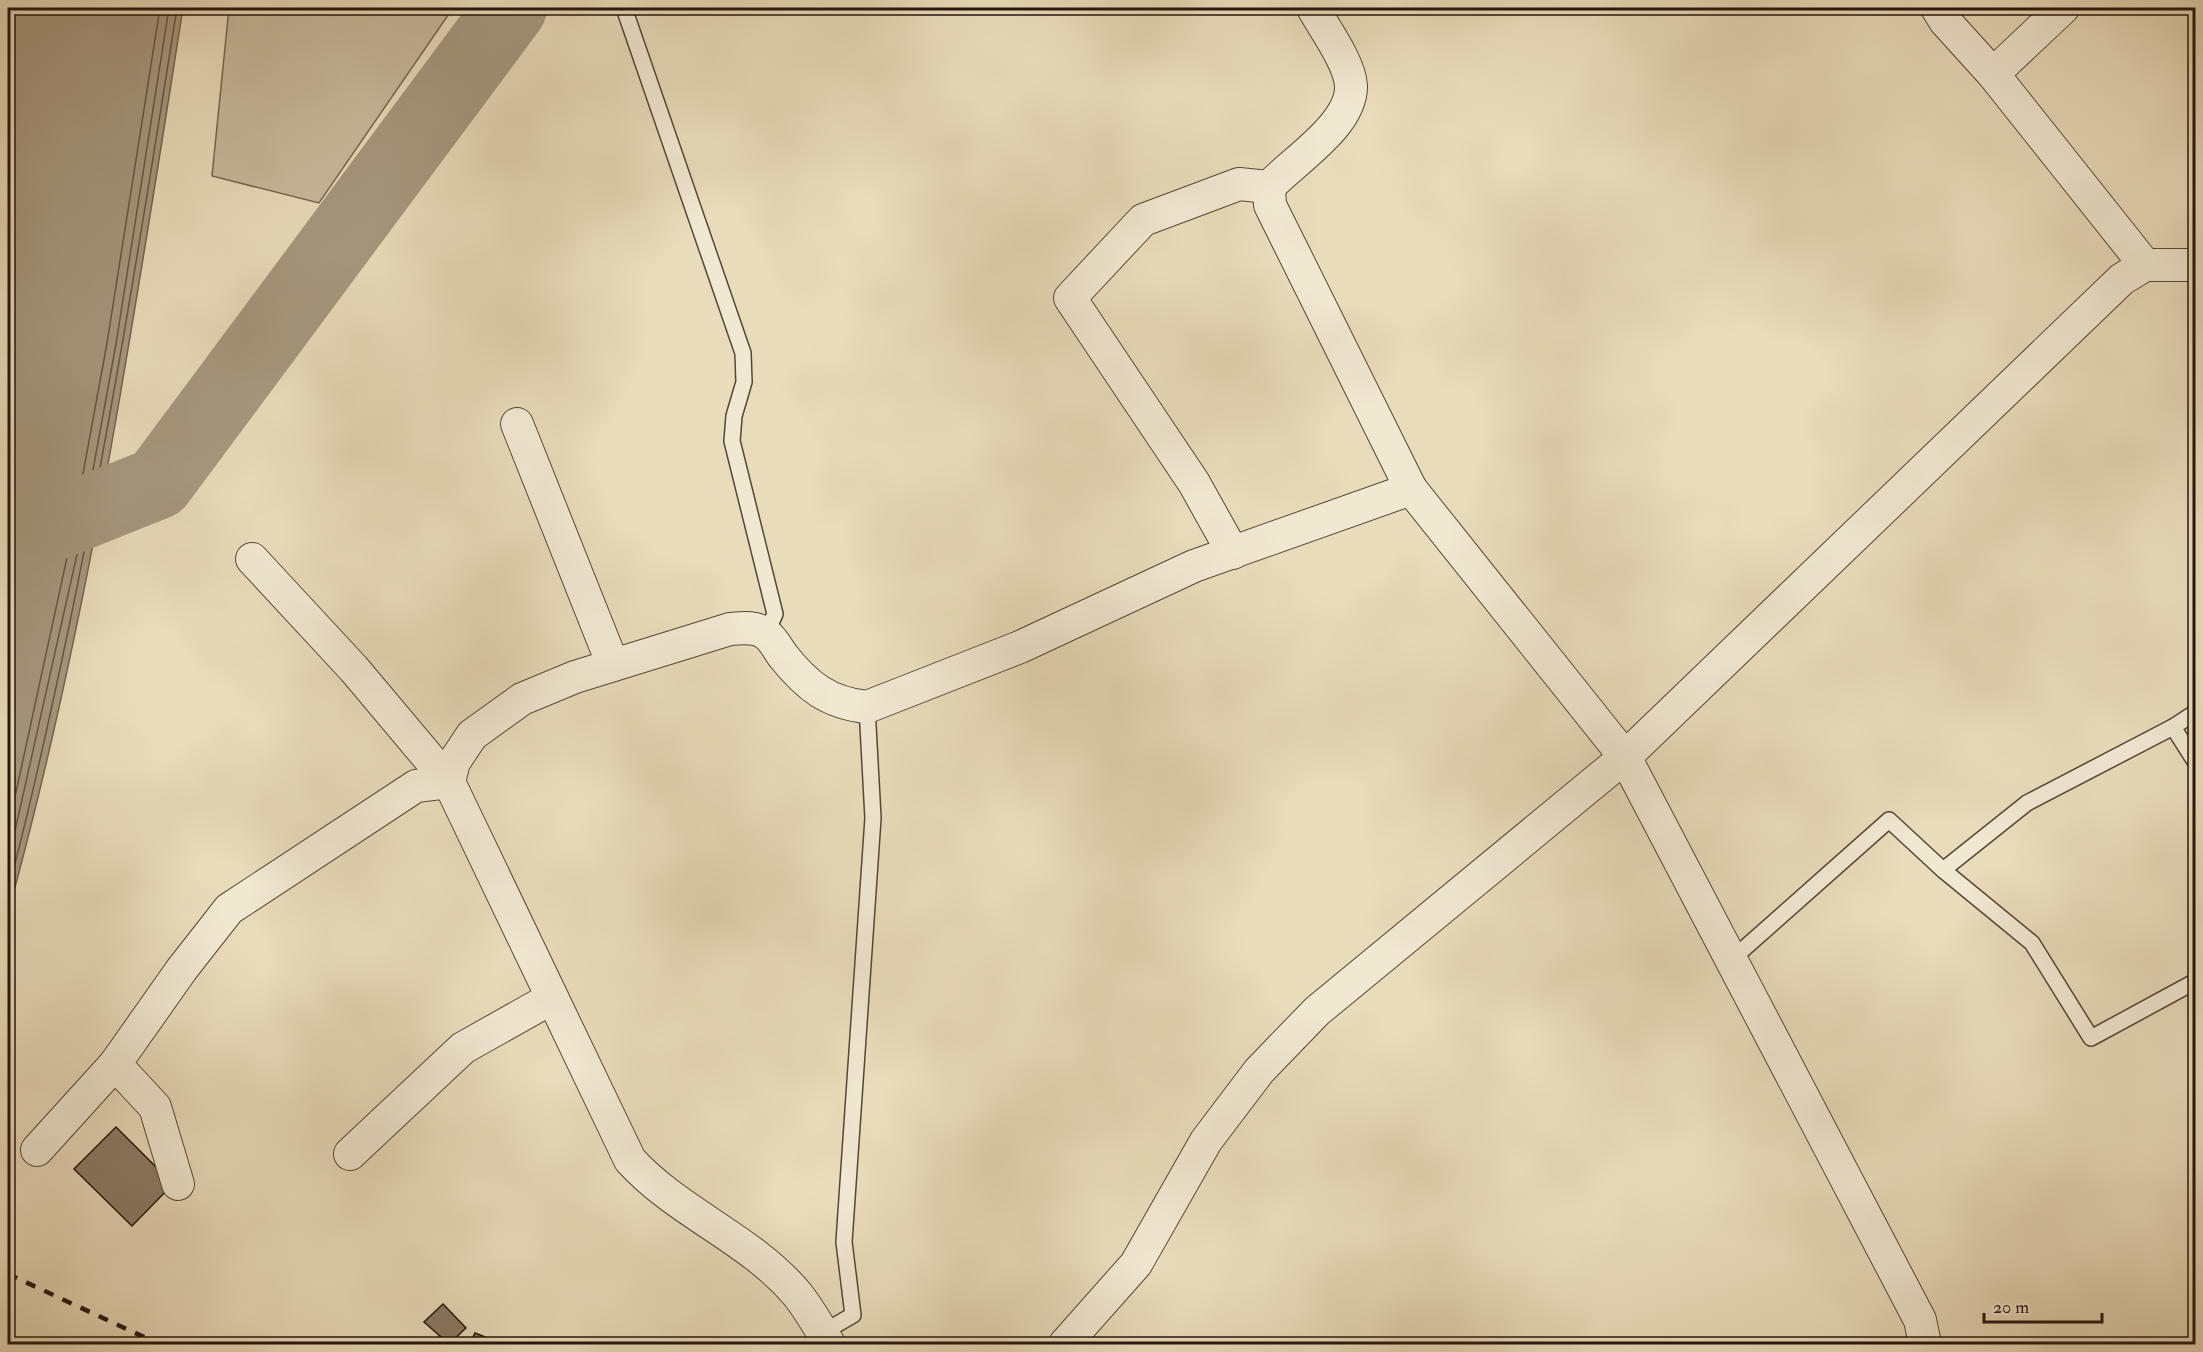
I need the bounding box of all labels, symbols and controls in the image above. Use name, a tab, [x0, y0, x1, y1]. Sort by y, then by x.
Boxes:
scale bar	[1984, 1286, 2102, 1324]
text: 20 m	[1993, 1296, 2029, 1319]

